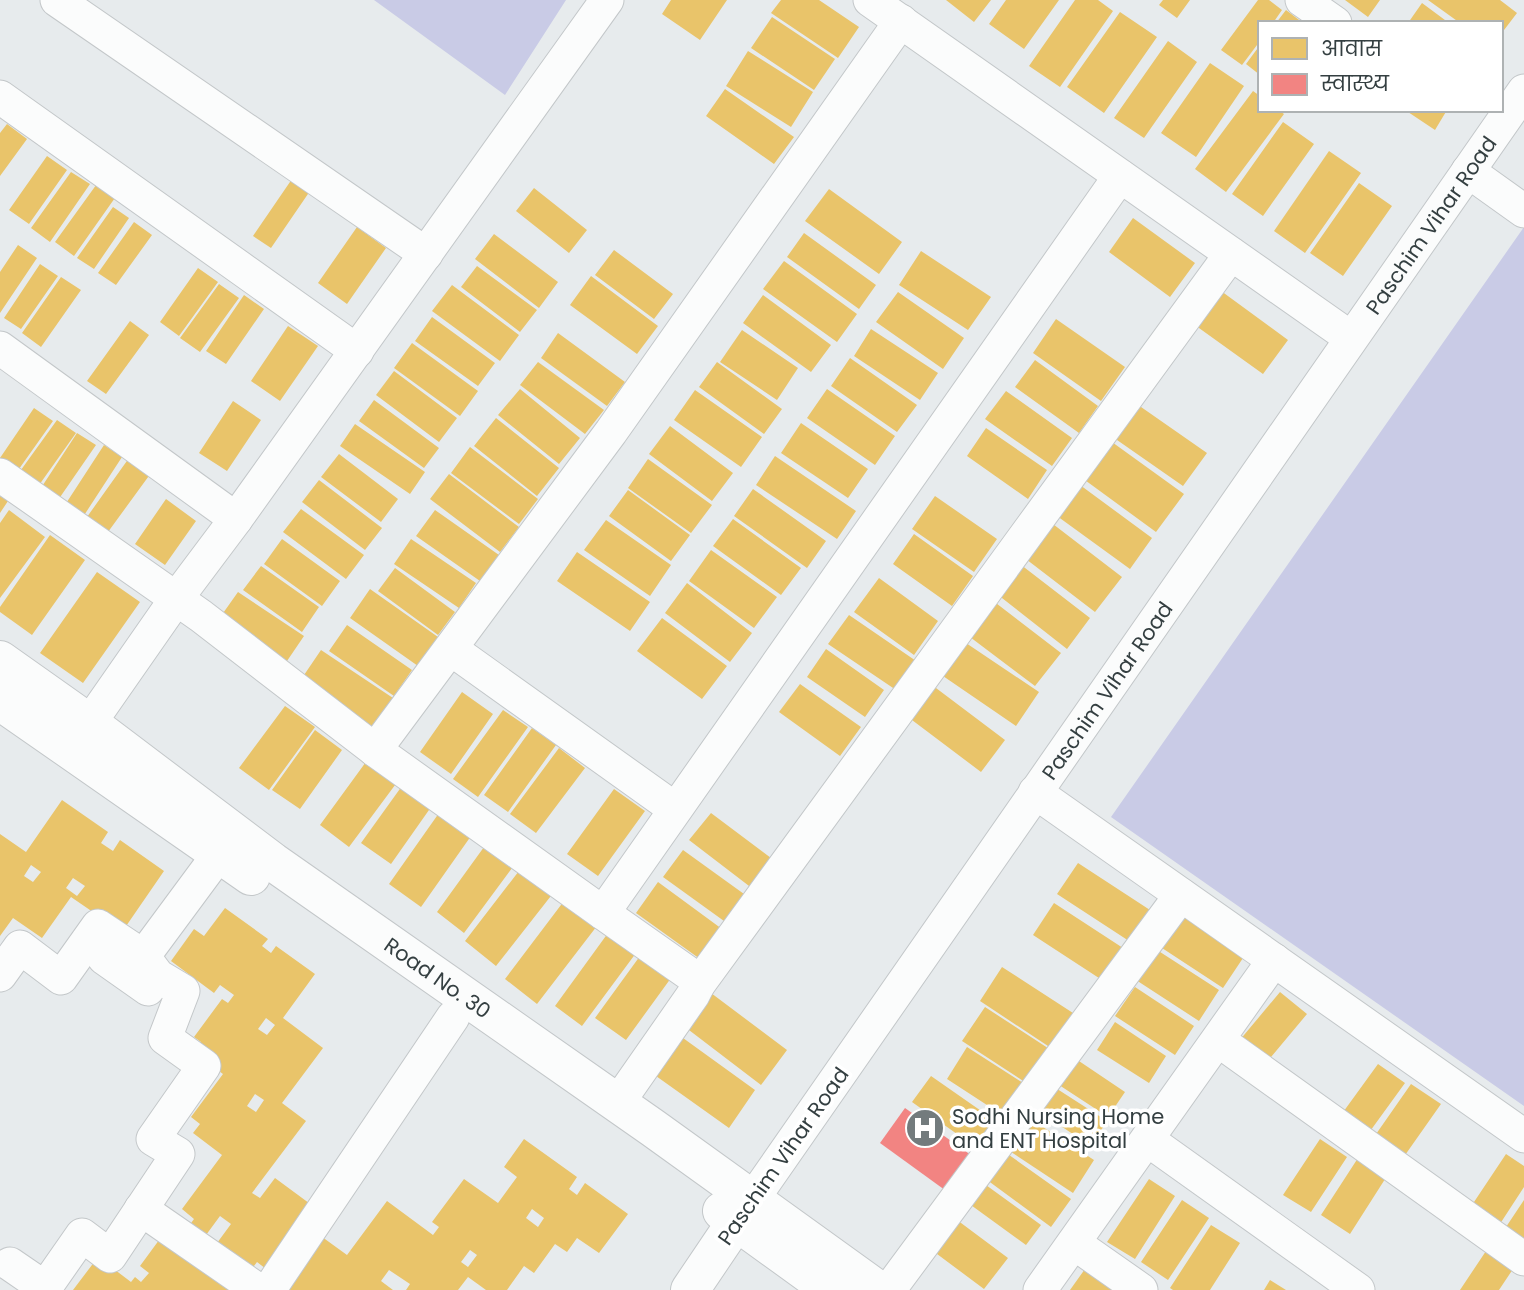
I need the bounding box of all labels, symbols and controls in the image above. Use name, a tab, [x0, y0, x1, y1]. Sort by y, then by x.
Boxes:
legend	[1258, 21, 1503, 112]
text: आवास	[1321, 34, 1383, 63]
text: स्वास्थ्य	[1320, 69, 1390, 98]
street label: Paschim Vihar Road	[1359, 130, 1503, 320]
street label: Paschim Vihar Road	[1035, 595, 1179, 785]
street label: Road No. 30	[379, 930, 497, 1025]
street label: Paschim Vihar Road	[711, 1061, 855, 1251]
place label: Sodhi Nursing Home and ENT Hospital	[952, 1102, 1164, 1155]
hospital icon: Sodhi Nursing Home and ENT Hospital	[904, 1107, 946, 1149]

